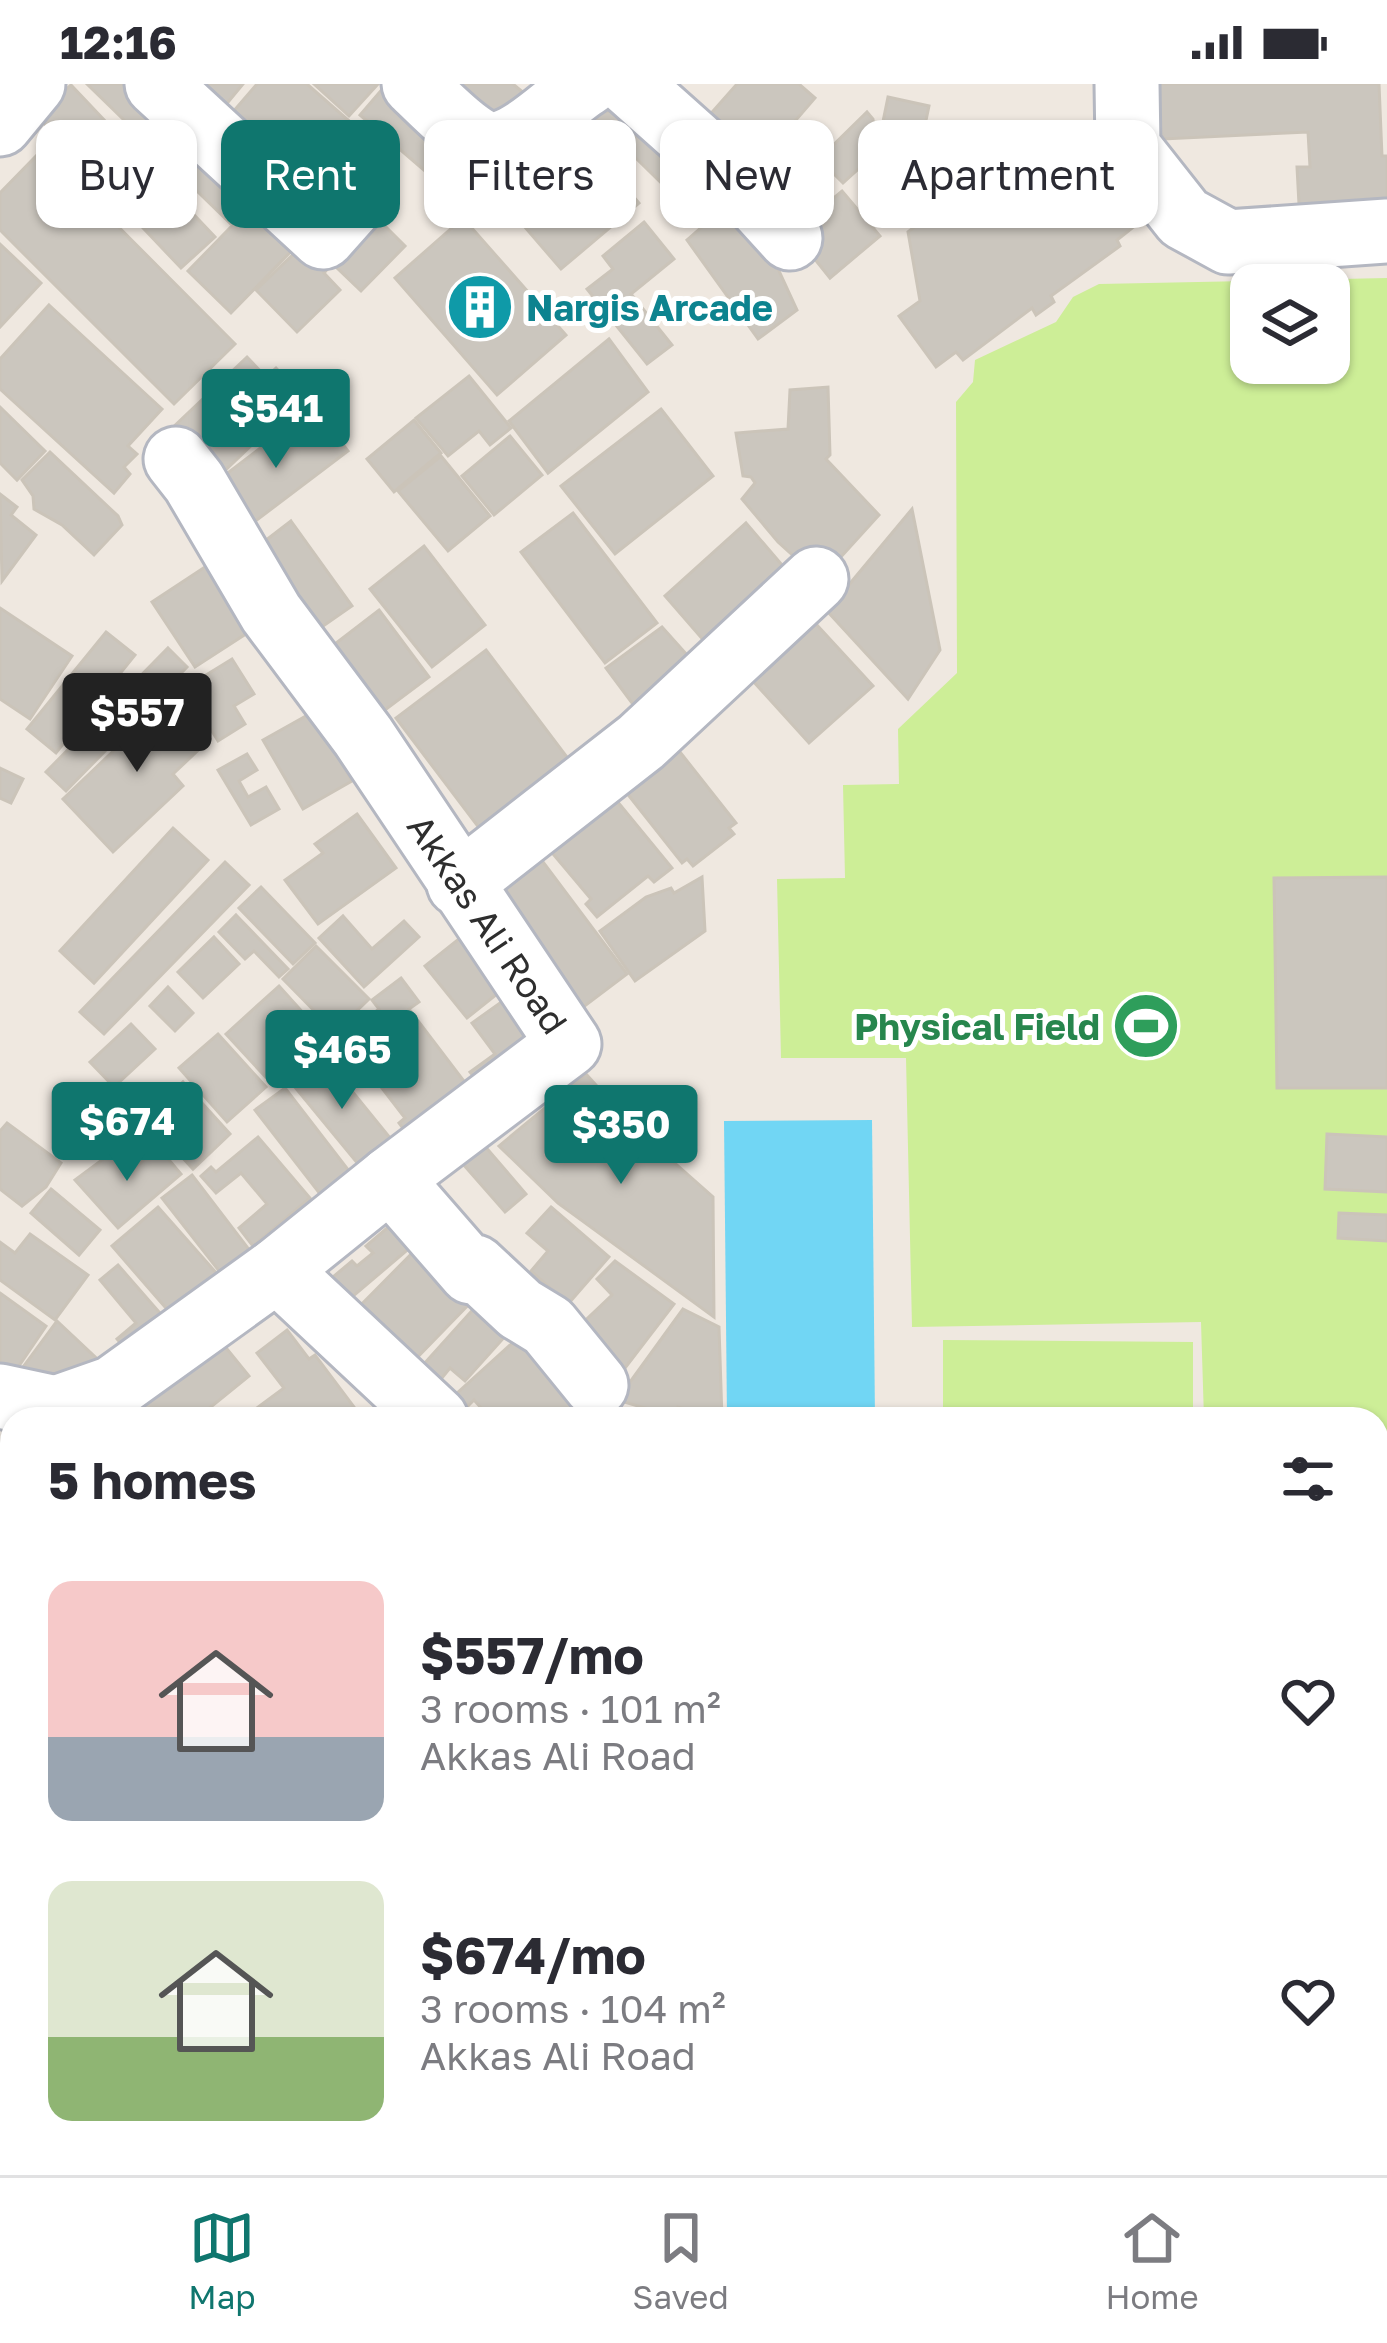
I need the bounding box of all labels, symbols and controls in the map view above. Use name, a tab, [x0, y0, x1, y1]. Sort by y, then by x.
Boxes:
text: 12:16	[60, 15, 177, 69]
chip: Buy	[36, 120, 197, 228]
chip: Rent	[221, 120, 400, 228]
chip: Filters	[424, 120, 636, 228]
chip: New	[660, 120, 834, 228]
chip: Apartment	[858, 120, 1158, 228]
map controls	[1230, 264, 1350, 384]
button: layers	[1230, 264, 1350, 384]
building icon: Nargis Arcade	[445, 272, 515, 342]
place label: Nargis Arcade	[526, 286, 773, 329]
pin: $541	[205, 369, 347, 471]
text: $541	[229, 384, 323, 431]
pin: $557	[66, 673, 208, 775]
text: $557	[90, 688, 184, 735]
street label: Akkas Ali Road	[399, 806, 577, 1042]
sports icon: Physical Field	[1111, 991, 1181, 1061]
place label: Physical Field	[854, 1005, 1100, 1048]
pin: $465	[271, 1010, 413, 1112]
text: $465	[292, 1025, 392, 1072]
pin: $674	[56, 1082, 198, 1184]
pin: $350	[550, 1085, 692, 1187]
text: $674	[79, 1097, 175, 1144]
text: $350	[571, 1100, 671, 1147]
icon: filters	[1275, 1446, 1341, 1512]
text: 5 homes	[48, 1449, 257, 1510]
text: $557/mo	[420, 1624, 644, 1685]
icon: home	[144, 1629, 288, 1773]
icon: heart	[1275, 1668, 1341, 1734]
text: 3 rooms · 101 m²	[420, 1685, 721, 1732]
text: Akkas Ali Road	[420, 1732, 696, 1779]
text: $674/mo	[420, 1924, 646, 1985]
icon: home	[144, 1929, 288, 2073]
icon: heart	[1275, 1968, 1341, 2034]
text: 3 rooms · 104 m²	[420, 1985, 726, 2032]
text: Akkas Ali Road	[420, 2032, 696, 2079]
tab: Map	[188, 2205, 256, 2316]
tab: Saved	[632, 2205, 729, 2316]
tab: Home	[1105, 2205, 1199, 2316]

